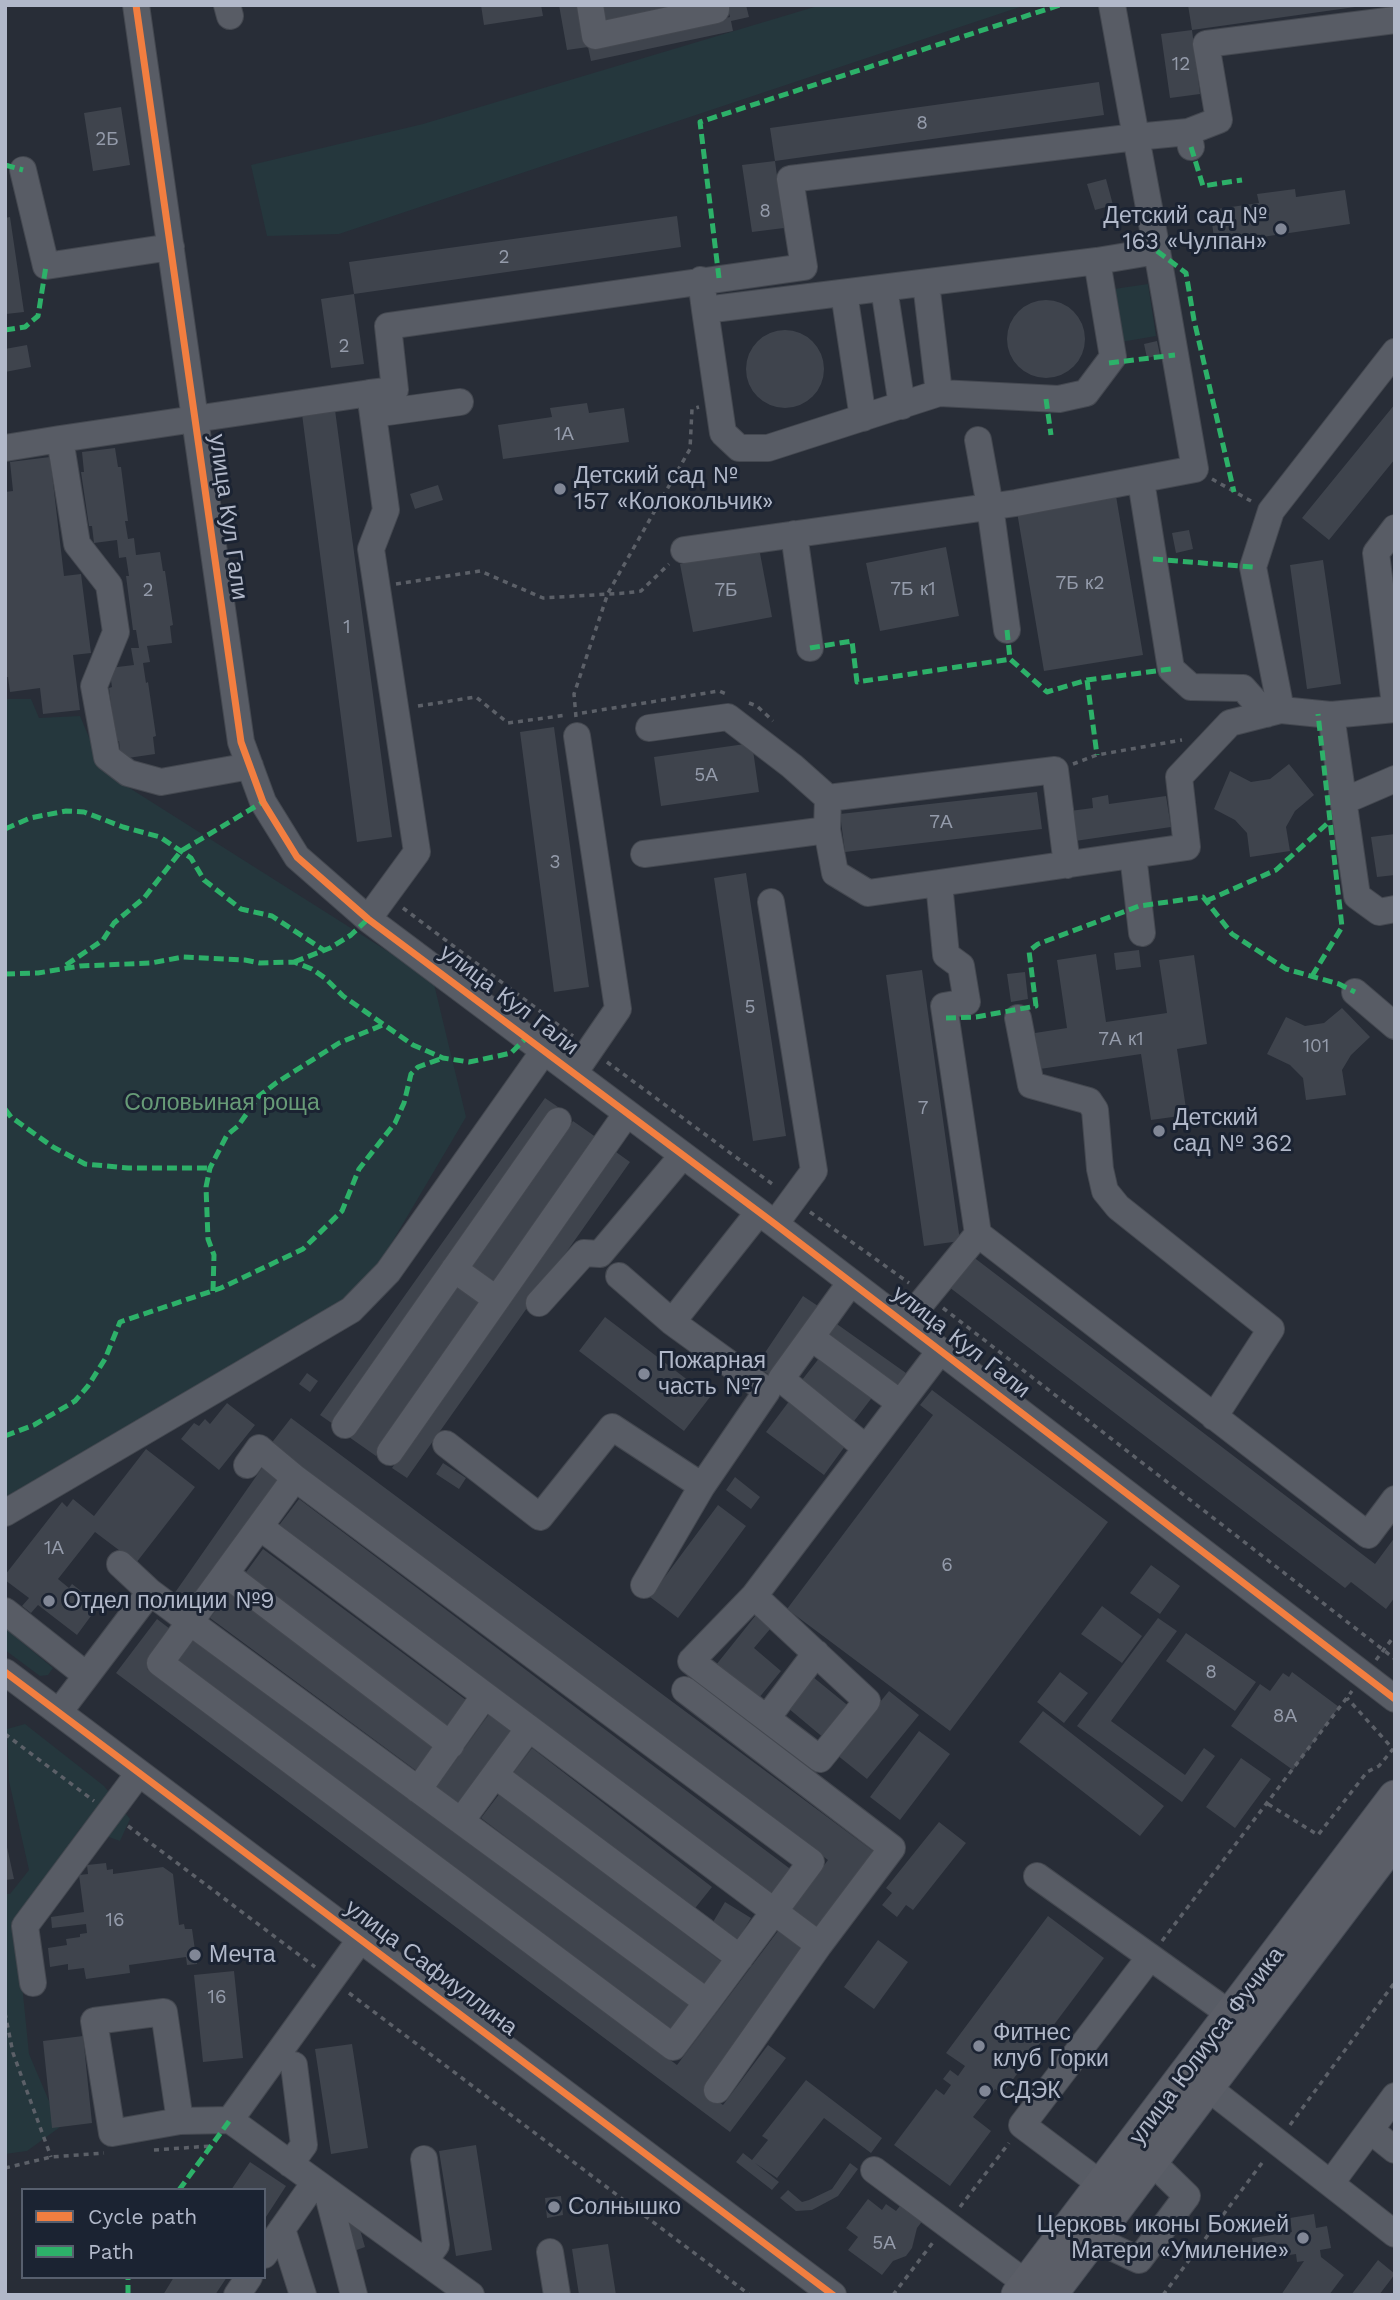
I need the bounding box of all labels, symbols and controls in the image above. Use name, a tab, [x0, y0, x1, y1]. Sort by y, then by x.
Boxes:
house number: 12	[1172, 53, 1190, 75]
house number: 8	[916, 112, 928, 134]
house number: 2Б	[95, 128, 119, 150]
house number: 8	[759, 200, 771, 222]
place label: Детский сад № 163 «Чулпан»	[1103, 202, 1267, 256]
marker: Детский сад № 163 «Чулпан»	[1273, 221, 1289, 237]
house number: 2	[498, 246, 510, 268]
house number: 2	[338, 335, 350, 357]
house number: 1А	[554, 423, 574, 445]
street label: улица Кул Гали	[203, 432, 253, 602]
place label: Детский сад № 157 «Колокольчик»	[574, 462, 773, 516]
marker: Детский сад № 157 «Колокольчик»	[552, 481, 568, 497]
house number: 7Б к2	[1056, 572, 1104, 594]
house number: 7Б к1	[890, 578, 936, 600]
house number: 2	[142, 579, 154, 601]
house number: 7Б	[714, 579, 738, 601]
house number: 1	[343, 616, 351, 638]
house number: 5А	[694, 764, 718, 786]
house number: 7А	[929, 811, 953, 833]
house number: 3	[549, 851, 561, 873]
street label: улица Кул Гали	[434, 939, 584, 1061]
house number: 5	[744, 996, 756, 1018]
house number: 7А к1	[1098, 1028, 1144, 1050]
house number: 101	[1303, 1035, 1329, 1057]
park label: Соловьиная роща	[124, 1089, 320, 1117]
house number: 7	[918, 1097, 928, 1119]
place label: Детский сад № 362	[1173, 1104, 1292, 1158]
marker: Детский сад № 362	[1151, 1123, 1167, 1139]
street label: улица Кул Гали	[887, 1280, 1035, 1404]
place label: Пожарная часть №7	[658, 1347, 766, 1401]
marker: Пожарная часть №7	[636, 1366, 652, 1382]
house number: 1А	[44, 1537, 64, 1559]
house number: 6	[941, 1554, 953, 1576]
place label: Отдел полиции №9	[63, 1587, 274, 1615]
marker: Отдел полиции №9	[41, 1593, 57, 1609]
house number: 8	[1205, 1661, 1217, 1683]
house number: 8А	[1273, 1705, 1297, 1727]
street label: улица Сафиуллина	[339, 1894, 523, 2042]
house number: 16	[106, 1909, 124, 1931]
place label: Мечта	[209, 1941, 275, 1969]
street label: улица Юлиуса Фучика	[1124, 1942, 1290, 2150]
marker: Мечта	[187, 1947, 203, 1963]
house number: 16	[208, 1986, 226, 2008]
place label: Фитнес клуб Горки	[993, 2019, 1109, 2073]
marker: Фитнес клуб Горки	[971, 2038, 987, 2054]
place label: СДЭК	[999, 2077, 1061, 2105]
marker: СДЭК	[977, 2083, 993, 2099]
legend	[21, 2188, 266, 2279]
place label: Солнышко	[568, 2193, 681, 2221]
marker: Солнышко	[546, 2199, 562, 2215]
text: Cycle path	[88, 2204, 197, 2229]
place label: Церковь иконы Божией Матери «Умиление»	[1037, 2211, 1289, 2265]
marker: Церковь иконы Божией Матери «Умиление»	[1295, 2230, 1311, 2246]
house number: 5А	[872, 2232, 896, 2254]
text: Path	[88, 2239, 134, 2264]

